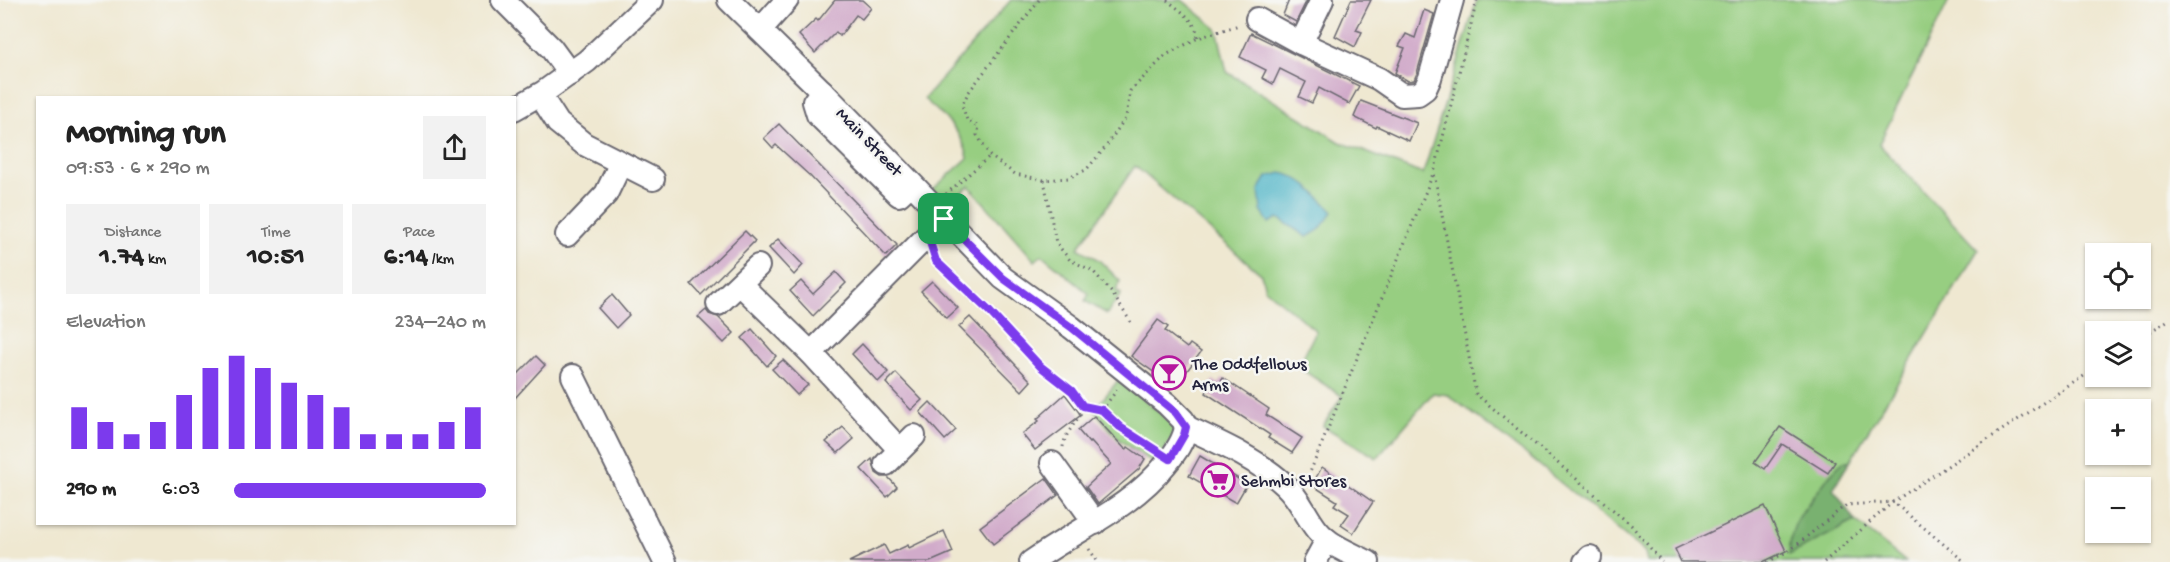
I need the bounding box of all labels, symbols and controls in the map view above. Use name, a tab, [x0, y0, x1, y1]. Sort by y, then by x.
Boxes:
street label: Main Street	[830, 104, 907, 183]
text: Morning run	[66, 116, 226, 154]
button: share	[423, 116, 486, 179]
text: 09:53 · 6 × 290 m	[66, 158, 210, 181]
pin	[918, 193, 969, 244]
icon: arrive	[927, 202, 960, 235]
text: Distance	[105, 224, 161, 243]
text: Time	[261, 224, 291, 243]
text: Pace	[403, 224, 435, 243]
text: 1.74	[100, 243, 144, 274]
text: 10:51	[247, 243, 305, 274]
text: 6:14	[384, 243, 428, 274]
map controls	[2085, 243, 2151, 543]
button: locate	[2085, 243, 2151, 309]
text: km	[144, 251, 166, 270]
text: /km	[428, 251, 454, 270]
text: Elevation	[66, 312, 146, 335]
text: 234–240 m	[395, 312, 486, 335]
button: layers	[2085, 321, 2151, 387]
bar icon: The Oddfellows Arms	[1151, 355, 1187, 391]
place label: The Oddfellows Arms	[1191, 355, 1308, 397]
button: +	[2085, 399, 2151, 465]
supermarket icon: Sehmbi Stores	[1200, 462, 1236, 498]
place label: Sehmbi Stores	[1241, 472, 1347, 493]
button: −	[2085, 477, 2151, 543]
text: 290 m	[66, 479, 116, 502]
text: 6:03	[162, 479, 200, 502]

